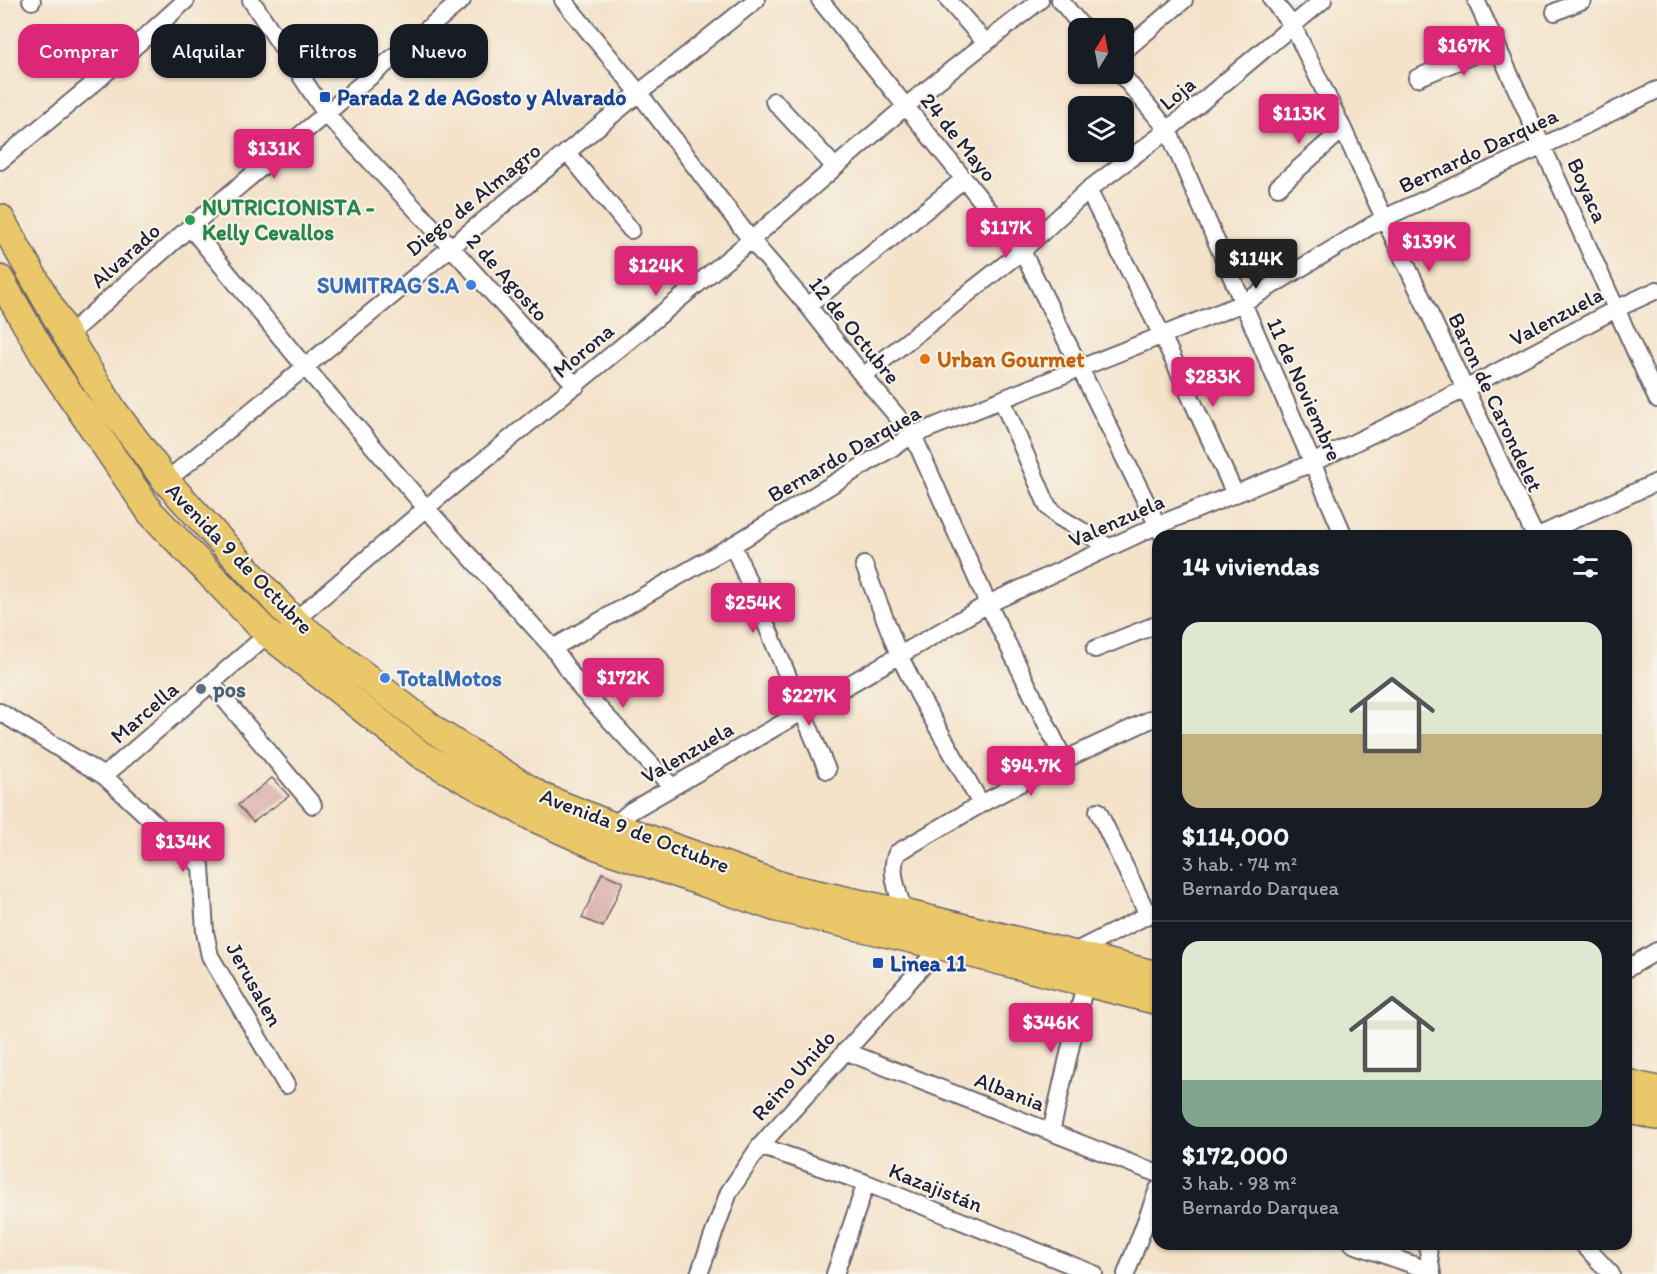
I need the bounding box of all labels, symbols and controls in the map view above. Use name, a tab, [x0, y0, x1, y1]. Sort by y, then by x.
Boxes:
north arrow	[1068, 18, 1134, 84]
map controls	[1068, 18, 1134, 162]
chip: Comprar	[18, 24, 139, 78]
chip: Alquilar	[151, 24, 266, 78]
chip: Filtros	[278, 24, 378, 78]
chip: Nuevo	[390, 24, 488, 78]
pin: $167K	[1422, 26, 1506, 77]
text: $167K	[1438, 33, 1490, 57]
street label: Loja	[1154, 71, 1201, 116]
place label: Parada 2 de AGosto y Alvarado	[337, 84, 627, 111]
street label: 24 de Mayo	[915, 87, 1003, 187]
marker: Parada 2 de AGosto y Alvarado	[318, 90, 332, 104]
pin: $113K	[1257, 94, 1341, 145]
button: layers	[1068, 96, 1134, 162]
text: $113K	[1273, 101, 1325, 125]
street label: Bernardo Darquea	[1394, 102, 1563, 199]
pin: $131K	[232, 129, 316, 180]
text: $131K	[248, 136, 300, 160]
street label: Diego de Almagro	[400, 137, 546, 262]
street label: Boyaca	[1561, 154, 1614, 227]
place label: NUTRICIONISTA - Kelly Cevallos	[202, 194, 375, 246]
pin: $117K	[964, 208, 1048, 259]
marker: NUTRICIONISTA - Kelly Cevallos	[183, 213, 197, 227]
text: $117K	[980, 215, 1032, 239]
street label: Alvarado	[85, 217, 166, 294]
pin: $139K	[1387, 222, 1471, 273]
street label: 2 de Agosto	[461, 228, 554, 327]
text: $139K	[1402, 229, 1456, 253]
pin: $114K	[1214, 239, 1298, 290]
pin: $124K	[614, 246, 698, 297]
text: $114K	[1229, 246, 1283, 270]
text: $124K	[629, 253, 683, 277]
street label: 12 de Octubre	[803, 271, 906, 390]
place label: SUMITRAG S.A	[317, 272, 460, 299]
marker: SUMITRAG S.A	[464, 278, 478, 292]
street label: Valenzuela	[1505, 281, 1608, 352]
street label: Baron de Carondelet	[1442, 308, 1549, 496]
street label: 11 de Noviembre	[1261, 313, 1348, 465]
street label: Morona	[547, 317, 620, 384]
place label: Urban Gourmet	[937, 346, 1085, 373]
marker: Urban Gourmet	[918, 352, 932, 366]
pin: $283K	[1171, 357, 1255, 408]
text: $283K	[1185, 364, 1241, 388]
street label: Bernardo Darquea	[763, 398, 926, 508]
street label: Avenida 9 de Octubre	[160, 477, 319, 640]
street label: Valenzuela	[1064, 487, 1168, 554]
text: 14 viviendas	[1182, 550, 1320, 582]
icon: filters	[1569, 550, 1602, 583]
pin: $254K	[711, 583, 795, 634]
text: $254K	[725, 590, 781, 614]
pin: $172K	[581, 658, 665, 709]
icon: home	[1338, 661, 1446, 769]
place label: TotalMotos	[396, 665, 502, 692]
text: $172K	[597, 665, 649, 689]
marker: TotalMotos	[378, 671, 392, 685]
street label: Marcella	[105, 675, 184, 749]
place label: pos	[212, 676, 246, 703]
pin: $227K	[767, 676, 851, 727]
marker: pos	[194, 682, 208, 696]
text: $227K	[782, 683, 836, 707]
street label: Valenzuela	[636, 715, 738, 790]
pin: $94.7K	[982, 746, 1080, 797]
text: $94.7K	[1001, 753, 1061, 777]
street label: Avenida 9 de Octubre	[536, 782, 733, 879]
text: $114,000	[1182, 820, 1289, 852]
pin: $134K	[141, 822, 225, 873]
text: $134K	[155, 829, 211, 853]
text: 3 hab. · 74 m²	[1182, 852, 1297, 876]
text: Bernardo Darquea	[1182, 876, 1339, 900]
street label: Jerusalen	[220, 937, 289, 1032]
place label: Linea 11	[890, 950, 967, 977]
marker: Linea 11	[871, 956, 885, 970]
icon: home	[1338, 980, 1446, 1088]
pin: $346K	[1009, 1003, 1093, 1054]
text: $346K	[1023, 1010, 1079, 1034]
street label: Reino Unido	[746, 1024, 841, 1126]
street label: Albania	[971, 1066, 1049, 1117]
text: $172,000	[1182, 1139, 1288, 1171]
street label: Kazajistán	[885, 1156, 987, 1219]
text: 3 hab. · 98 m²	[1182, 1171, 1297, 1195]
text: Bernardo Darquea	[1182, 1195, 1339, 1219]

